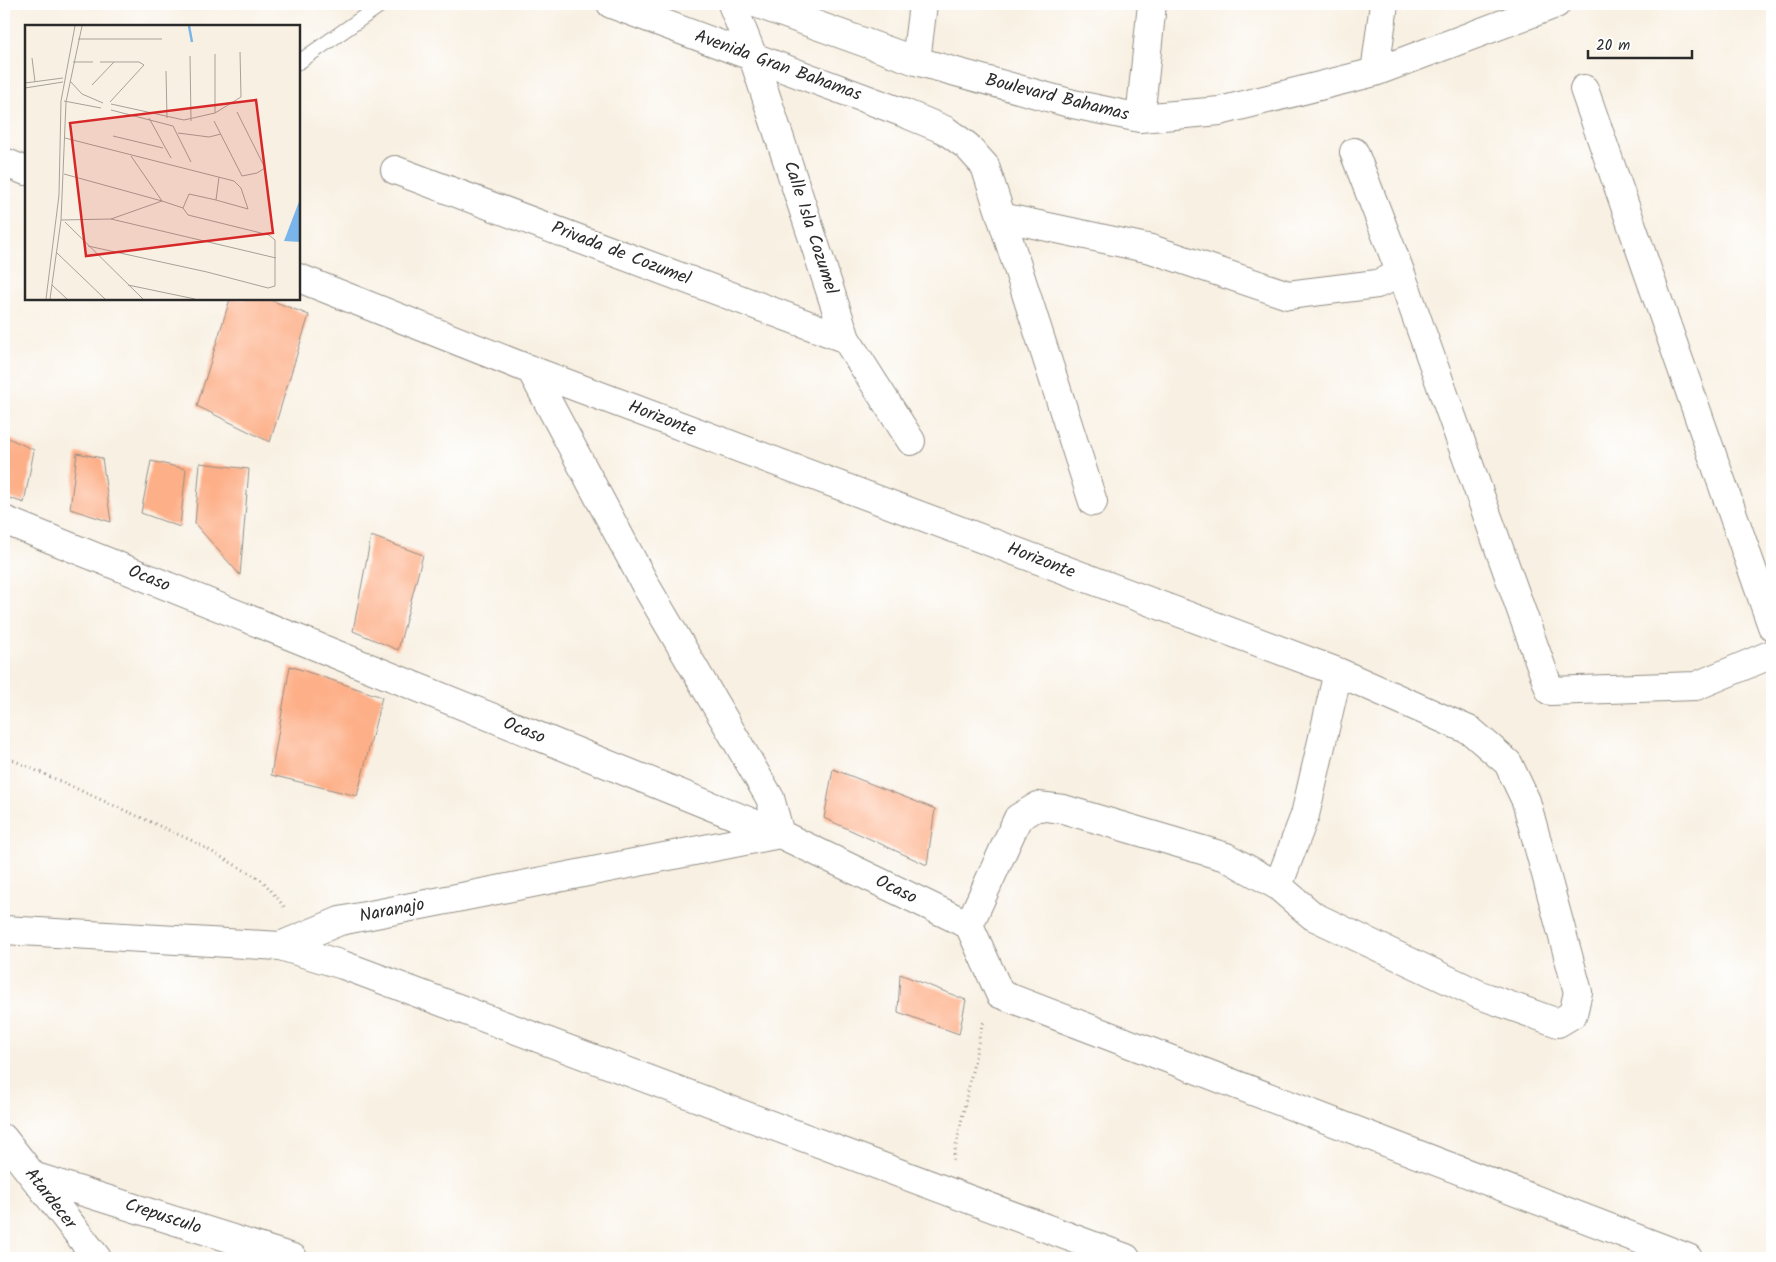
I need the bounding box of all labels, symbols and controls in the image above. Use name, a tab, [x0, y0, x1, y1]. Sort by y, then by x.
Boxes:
street label: Avenida Gran Bahamas	[690, 22, 866, 110]
inset map	[25, 25, 300, 300]
scale bar	[1588, 28, 1692, 60]
text: 20 m	[1596, 34, 1630, 58]
street label: Boulevard Bahamas	[982, 66, 1132, 130]
street label: Calle Isla Cozumel	[775, 157, 845, 299]
street label: Privada de Cozumel	[547, 214, 696, 294]
street label: Horizonte	[624, 393, 700, 445]
street label: Horizonte	[1003, 535, 1079, 587]
street label: Ocaso	[123, 557, 175, 601]
street label: Ocaso	[498, 709, 550, 753]
street label: Ocaso	[870, 867, 922, 913]
street label: Naranajo	[357, 890, 427, 932]
street label: Atardecer	[17, 1162, 84, 1237]
street label: Crepusculo	[121, 1191, 205, 1243]

